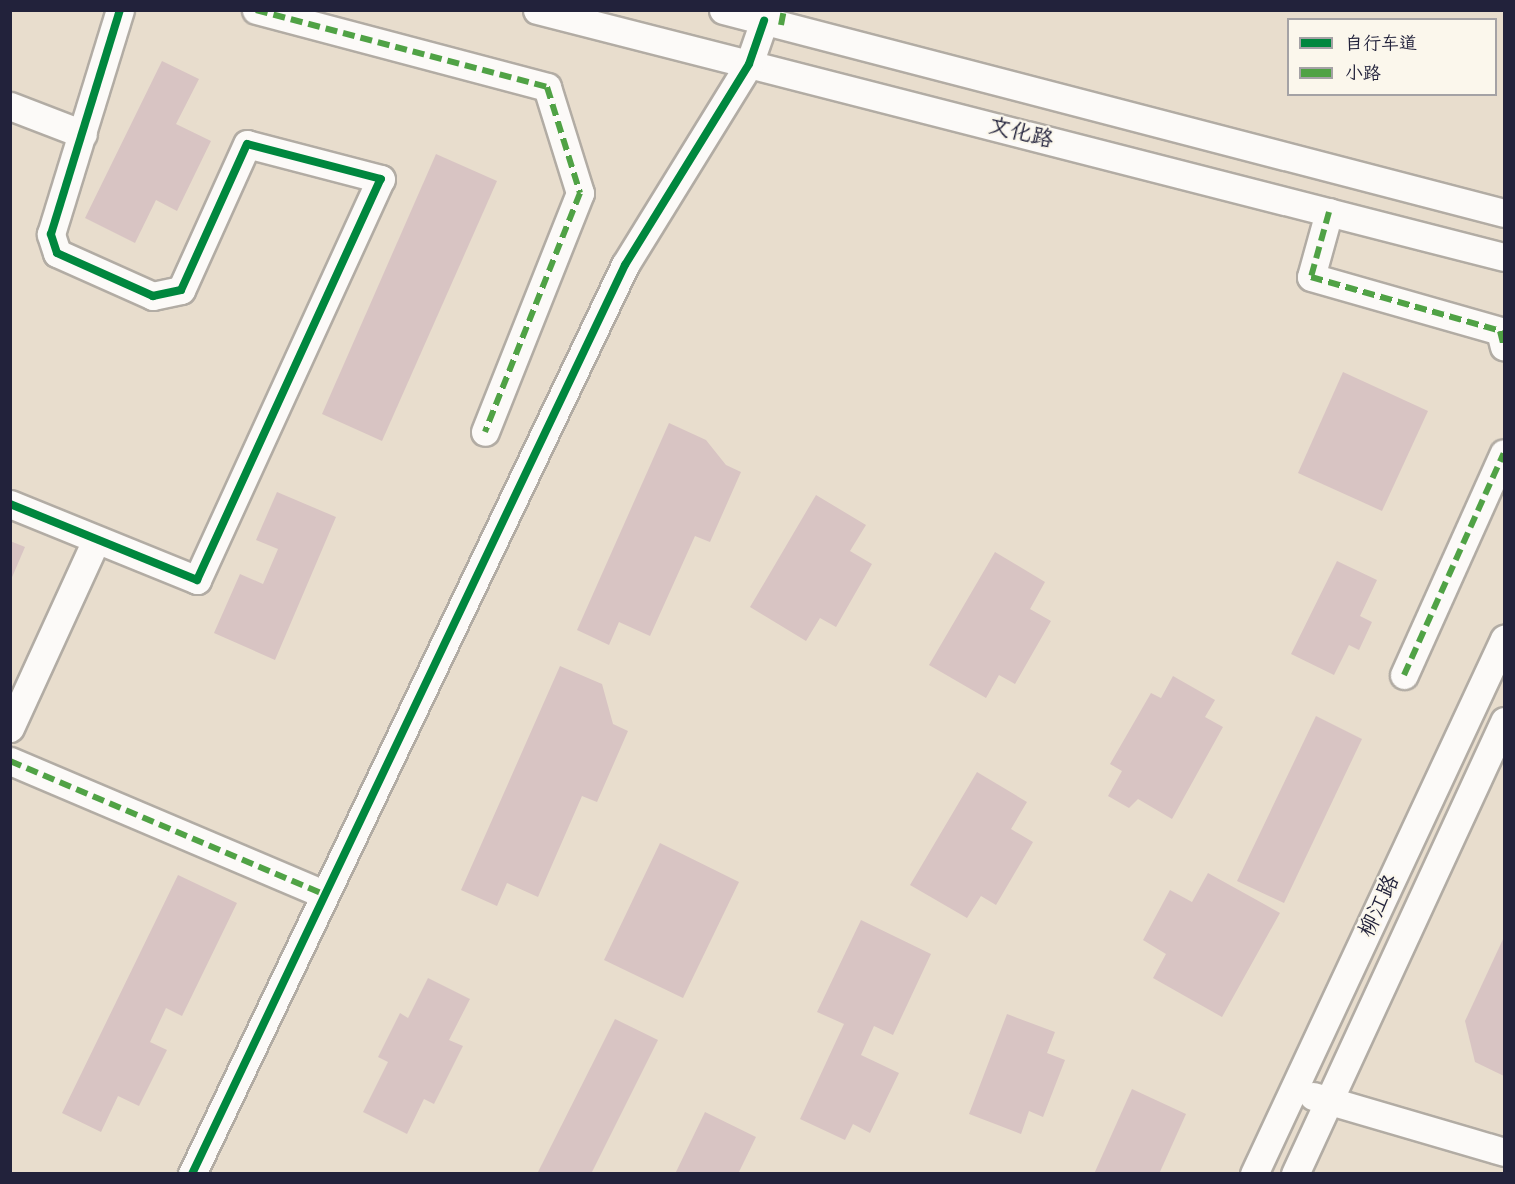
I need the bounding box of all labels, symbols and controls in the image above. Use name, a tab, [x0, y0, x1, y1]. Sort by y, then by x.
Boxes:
legend	[1287, 18, 1497, 96]
text: 自行车道	[1345, 31, 1417, 56]
text: 小路	[1345, 61, 1381, 86]
street label: 文化路	[986, 112, 1056, 154]
street label: 柳江路	[1353, 871, 1405, 941]

